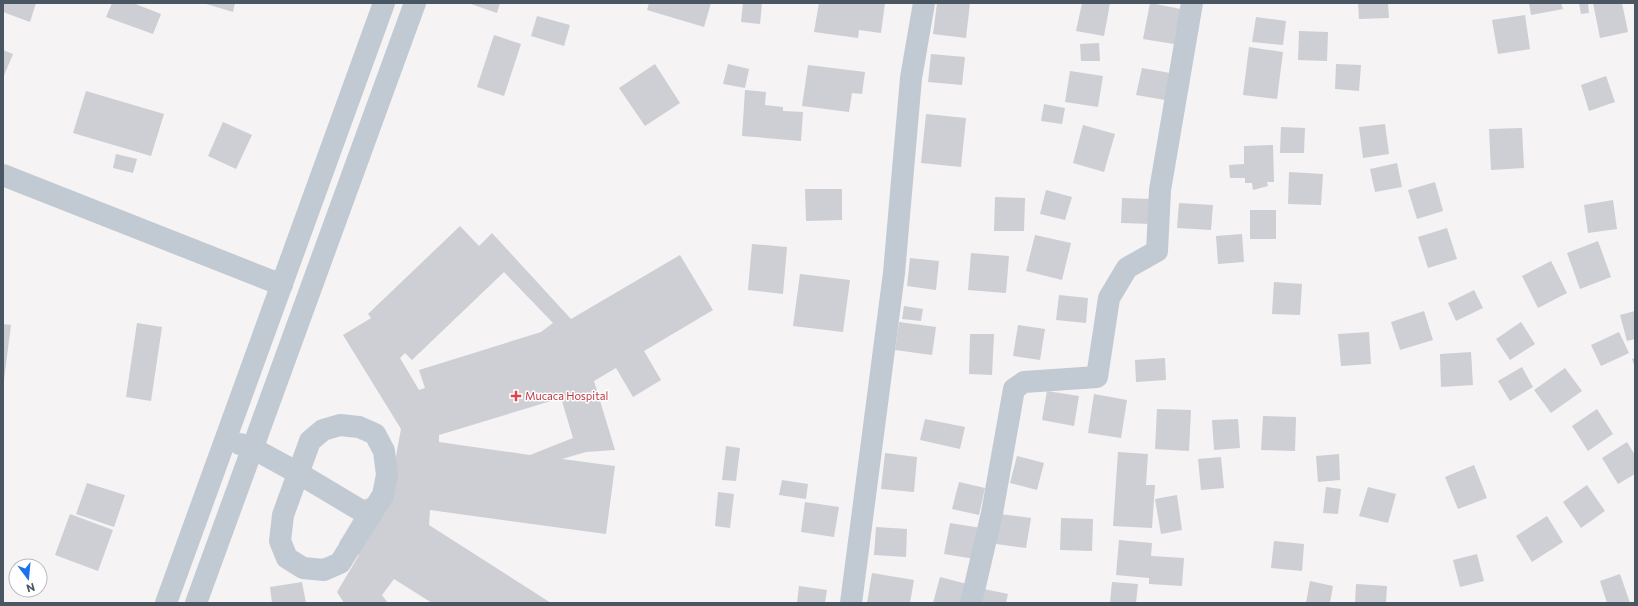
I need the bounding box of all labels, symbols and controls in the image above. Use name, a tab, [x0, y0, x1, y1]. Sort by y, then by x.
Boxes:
place label: Mucaca Hospital	[525, 389, 608, 402]
marker: Mucaca Hospital	[510, 390, 522, 402]
north arrow	[8, 558, 48, 598]
text: N	[25, 581, 37, 595]

